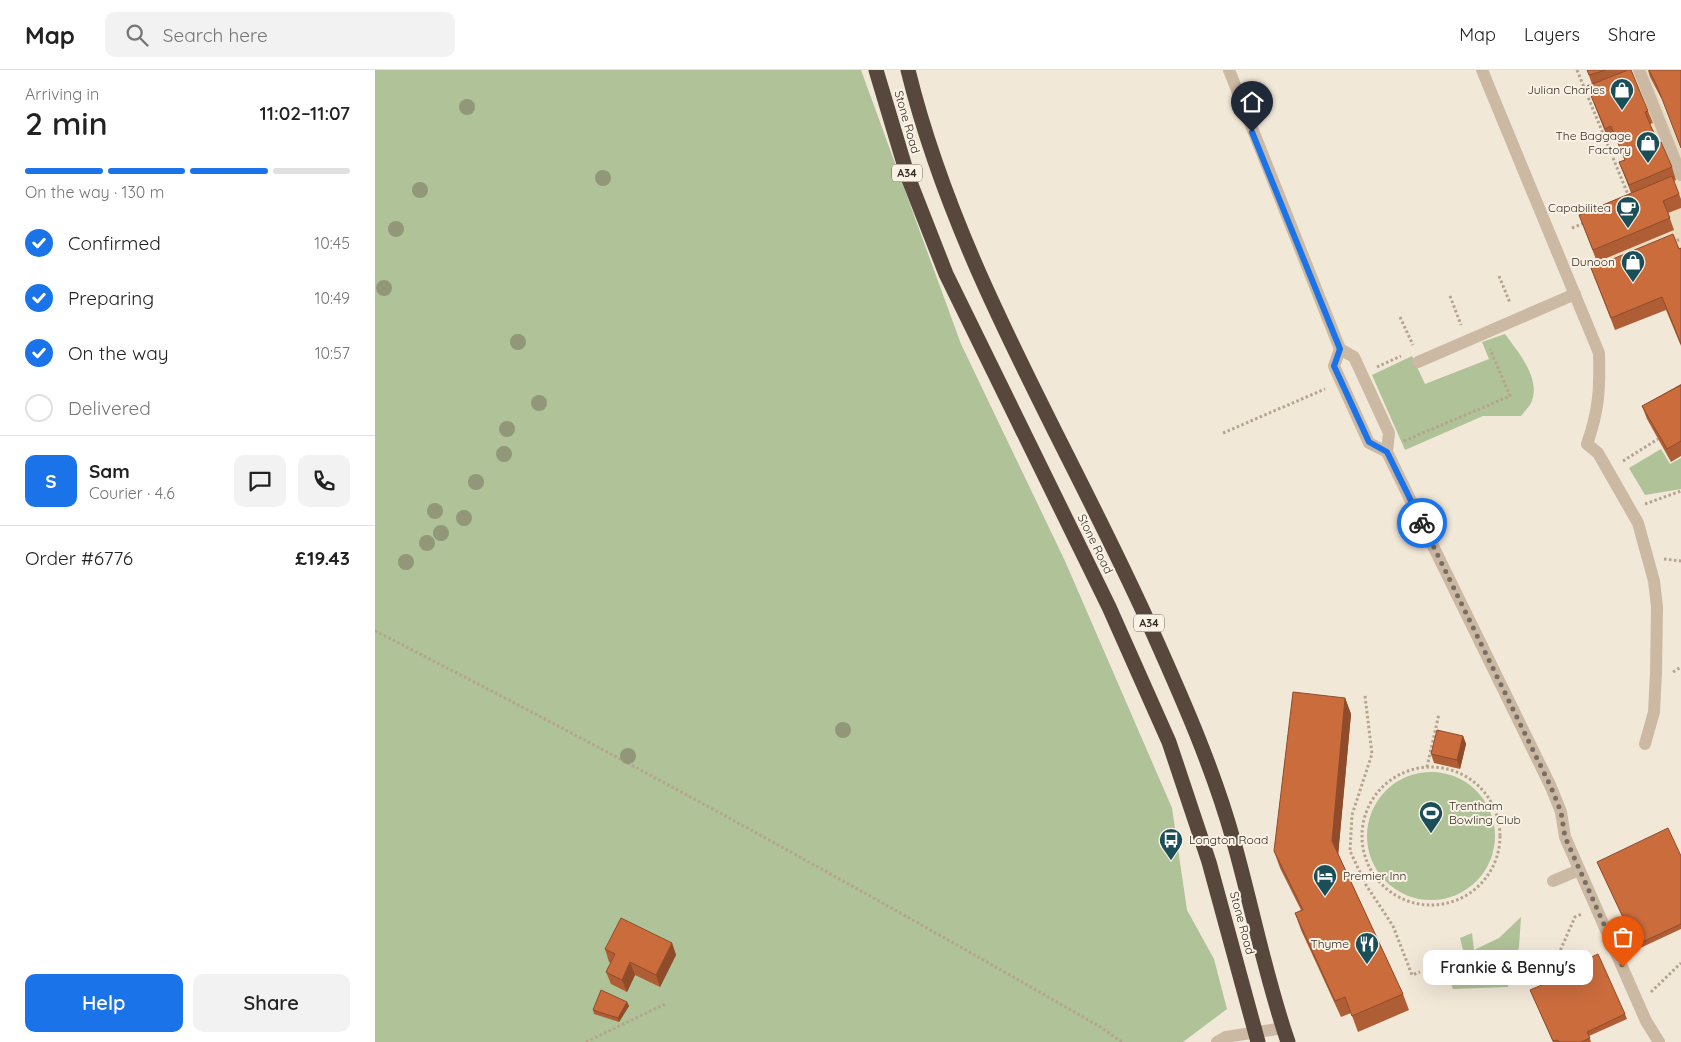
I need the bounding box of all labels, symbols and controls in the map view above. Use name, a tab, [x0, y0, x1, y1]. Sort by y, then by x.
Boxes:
search box	[105, 12, 455, 57]
text: Map	[25, 20, 75, 50]
icon: search	[123, 21, 151, 49]
text: Search here	[163, 23, 268, 47]
text: Map	[1459, 23, 1496, 46]
text: Layers	[1524, 23, 1580, 46]
text: Share	[1608, 23, 1656, 46]
shop icon: Julian Charles	[1609, 77, 1635, 111]
pin	[1231, 81, 1273, 132]
place label: Julian Charles	[1527, 82, 1605, 97]
text: Arriving in	[25, 84, 99, 104]
icon: home	[1238, 88, 1266, 116]
street label: Stone Road	[891, 89, 924, 155]
text: 11:02–11:07	[259, 101, 350, 125]
text: 2 min	[25, 103, 108, 143]
place label: The Baggage Factory	[1556, 128, 1631, 157]
shop icon: The Baggage Factory	[1635, 130, 1661, 164]
road number: A34	[892, 165, 922, 182]
text: On the way · 130 m	[25, 182, 164, 202]
cafe icon: Capabilitea	[1615, 195, 1641, 229]
place label: Capabilitea	[1548, 200, 1611, 215]
icon: check	[25, 229, 53, 257]
text: Confirmed	[68, 231, 161, 255]
text: 10:45	[314, 233, 350, 253]
shop icon: Dunoon	[1620, 249, 1646, 283]
place label: Dunoon	[1571, 254, 1615, 269]
icon: check	[25, 284, 53, 312]
text: Preparing	[68, 286, 154, 310]
text: 10:49	[315, 288, 350, 308]
icon: check	[25, 339, 53, 367]
text: On the way	[68, 341, 169, 365]
text: 10:57	[315, 343, 350, 363]
text: Delivered	[68, 396, 151, 420]
button: chat	[234, 455, 286, 507]
button: phone	[298, 455, 350, 507]
text: Sam	[89, 459, 130, 483]
text: S	[45, 469, 57, 493]
text: Courier · 4.6	[89, 483, 175, 503]
courier	[1397, 498, 1447, 548]
icon: bike	[1408, 509, 1436, 537]
street label: Stone Road	[1075, 511, 1116, 576]
text: Order #6776	[25, 546, 133, 570]
text: £19.43	[295, 546, 350, 570]
road number: A34	[1134, 614, 1164, 632]
place label: Trentham Bowling Club	[1449, 798, 1521, 827]
sports icon: Trentham Bowling Club	[1418, 800, 1444, 834]
bus stop icon: Longton Road	[1158, 827, 1184, 861]
place label: Longton Road	[1189, 832, 1268, 847]
hotel icon: Premier Inn	[1312, 863, 1338, 897]
place label: Premier Inn	[1343, 868, 1406, 883]
street label: Stone Road	[1227, 890, 1258, 956]
pin	[1602, 916, 1644, 967]
icon: bag	[1609, 923, 1637, 951]
restaurant icon: Thyme	[1354, 931, 1380, 965]
place label: Thyme	[1310, 936, 1349, 951]
callout: Frankie & Benny's	[1423, 950, 1593, 984]
text: Frankie & Benny's	[1440, 957, 1576, 977]
button: Help	[25, 974, 183, 1032]
button: Share	[193, 974, 350, 1032]

